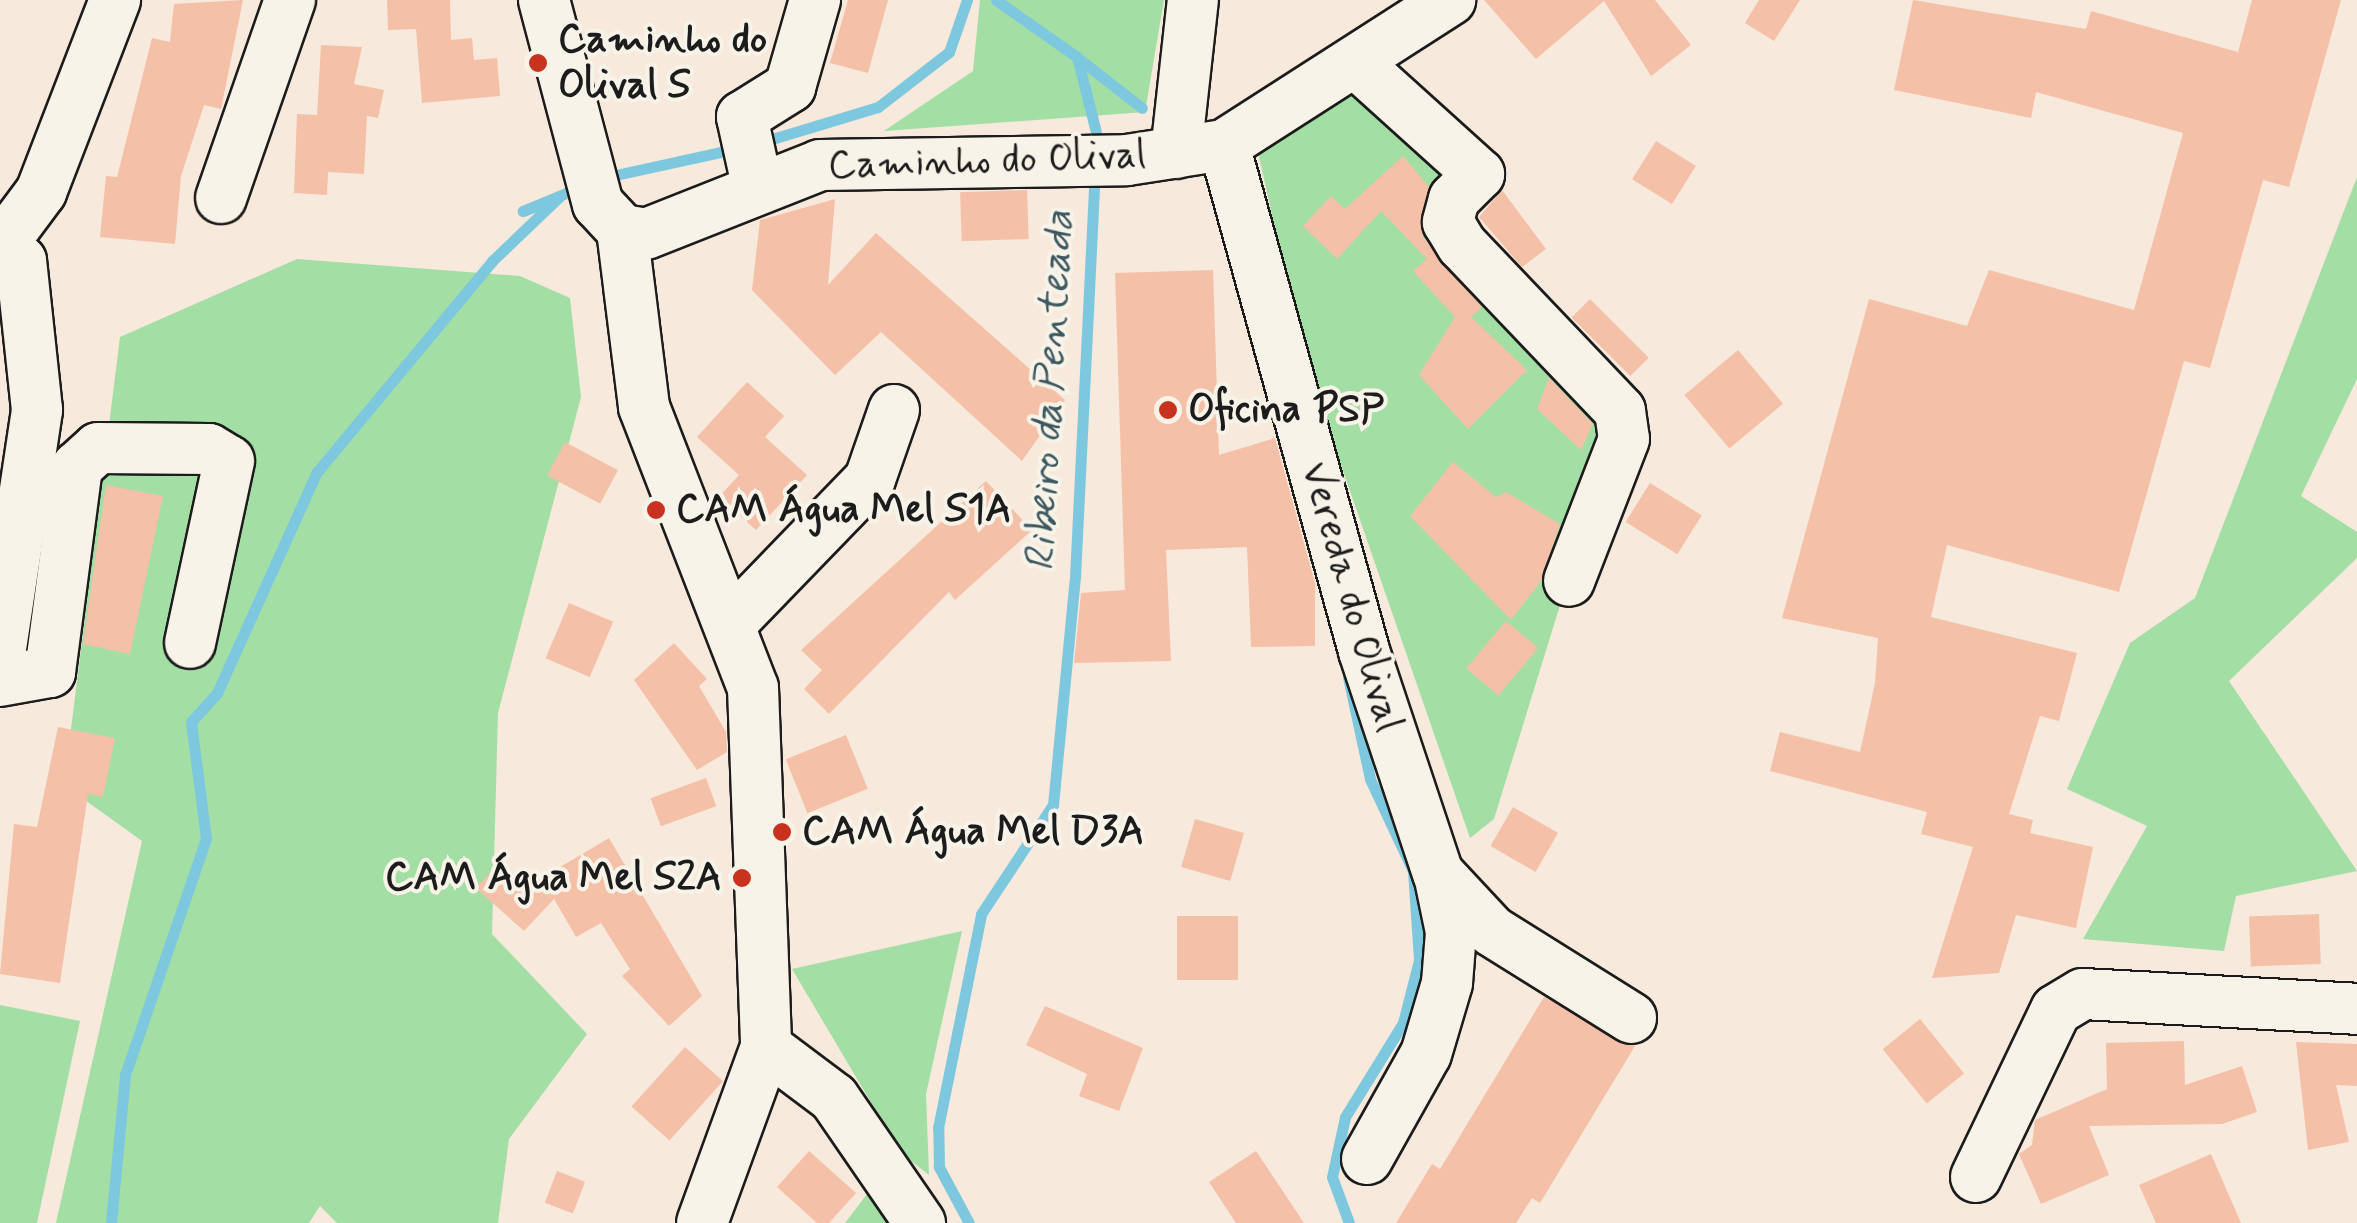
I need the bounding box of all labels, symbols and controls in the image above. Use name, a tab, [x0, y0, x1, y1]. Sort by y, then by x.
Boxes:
place label: Caminho do Olival S	[558, 16, 767, 110]
marker: Caminho do Olival S	[527, 52, 549, 74]
street label: Caminho do Olival	[827, 131, 1147, 191]
water label: Ribeiro da Penteada	[1017, 216, 1085, 566]
place label: Oficina PSP	[1188, 386, 1382, 434]
marker: Oficina PSP	[1157, 399, 1179, 421]
street label: Vereda do Olival	[1290, 456, 1412, 738]
place label: CAM Água Mel S1A	[676, 486, 1012, 534]
marker: CAM Água Mel S1A	[645, 499, 667, 521]
place label: CAM Água Mel D3A	[802, 808, 1144, 856]
marker: CAM Água Mel D3A	[771, 821, 793, 843]
place label: CAM Água Mel S2A	[384, 854, 722, 902]
marker: CAM Água Mel S2A	[731, 867, 753, 889]

